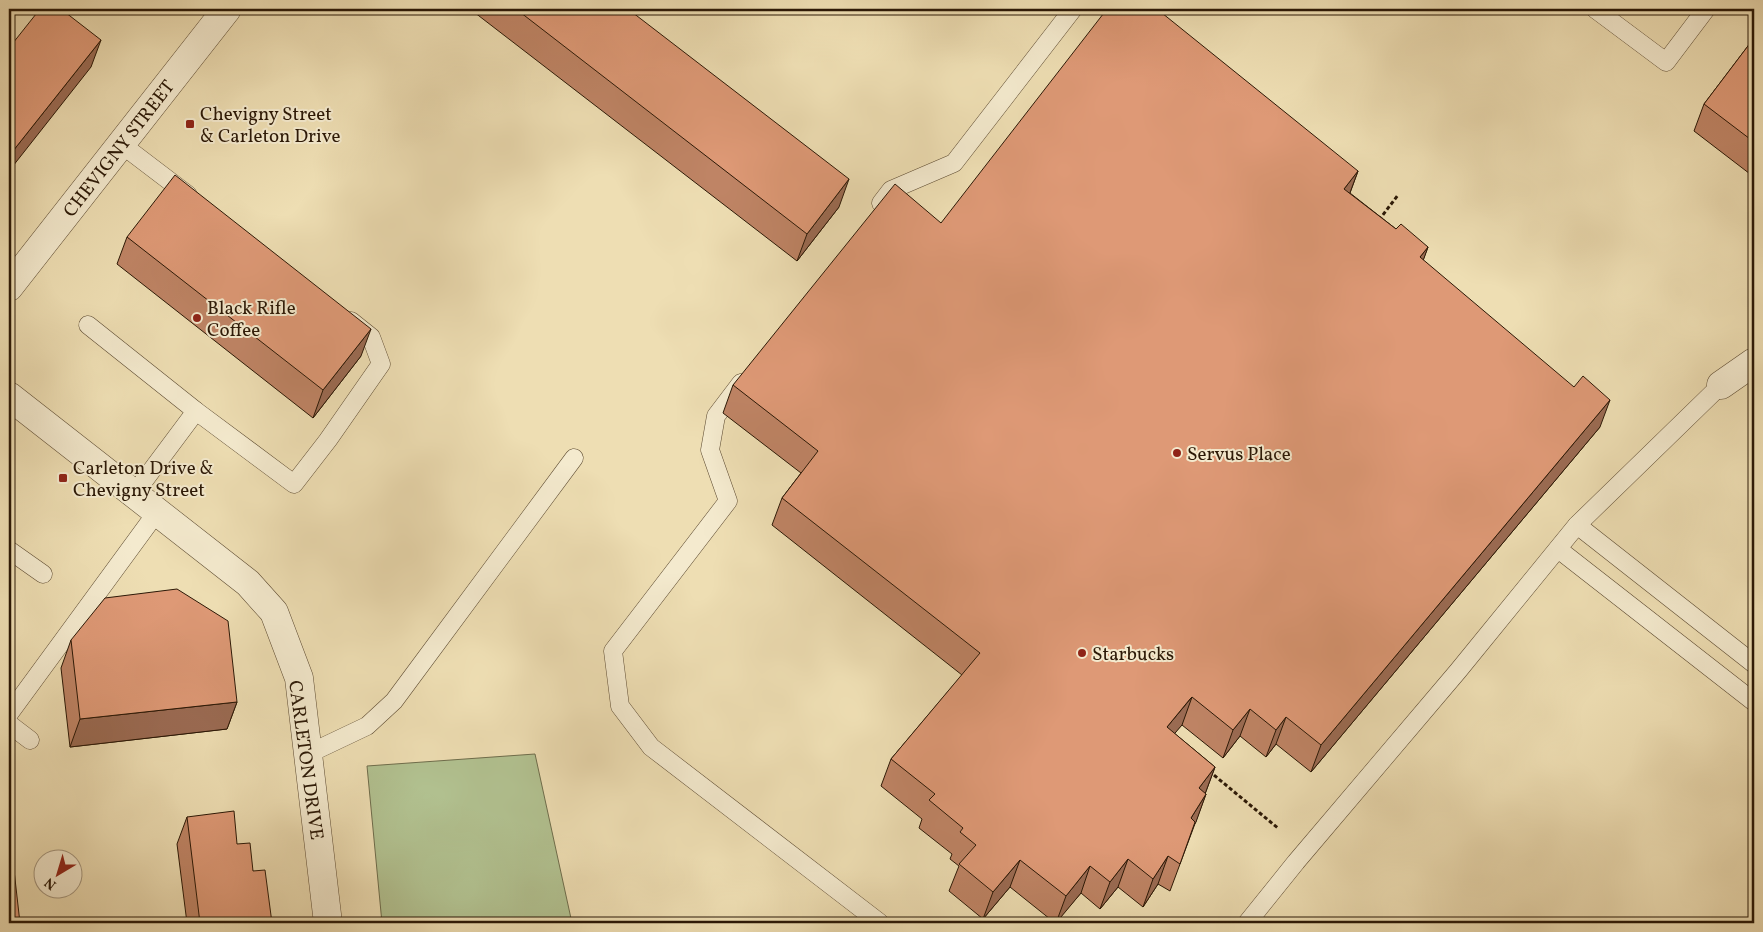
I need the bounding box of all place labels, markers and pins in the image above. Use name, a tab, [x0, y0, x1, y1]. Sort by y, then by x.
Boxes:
place label: Chevigny Street & Carleton Drive	[200, 102, 341, 150]
marker: Chevigny Street & Carleton Drive	[184, 118, 196, 130]
place label: Black Rifle Coffee	[207, 296, 296, 344]
marker: Black Rifle Coffee	[191, 312, 203, 324]
place label: Servus Place	[1187, 442, 1291, 468]
marker: Servus Place	[1171, 447, 1183, 459]
place label: Carleton Drive & Chevigny Street	[73, 456, 214, 504]
marker: Carleton Drive & Chevigny Street	[57, 472, 69, 484]
place label: Starbucks	[1092, 642, 1174, 668]
marker: Starbucks	[1076, 647, 1088, 659]

